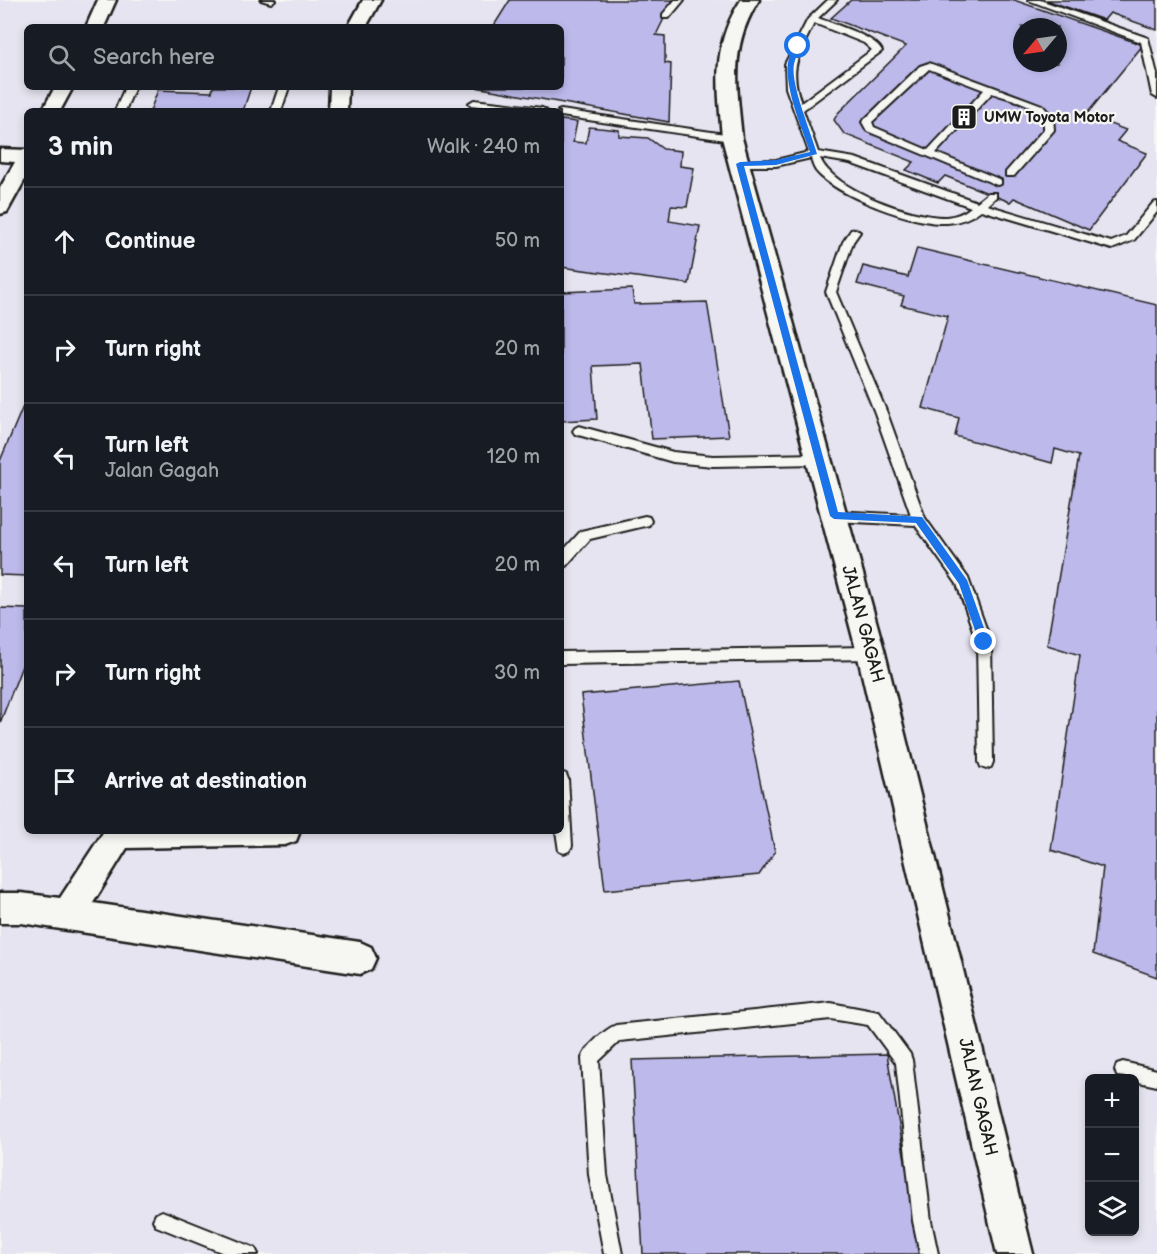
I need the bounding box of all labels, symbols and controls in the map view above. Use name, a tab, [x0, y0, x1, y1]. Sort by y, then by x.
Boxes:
north arrow	[1013, 18, 1067, 72]
search box	[24, 24, 564, 90]
route start	[784, 32, 810, 58]
icon: search	[45, 41, 78, 74]
text: Search here	[93, 44, 215, 71]
building icon: UMW Toyota Motor	[949, 102, 979, 132]
place label: UMW Toyota Motor	[984, 108, 1115, 127]
text: 3 min	[48, 132, 113, 163]
text: Walk · 240 m	[427, 135, 540, 159]
icon: ahead	[48, 225, 81, 258]
text: Continue	[105, 228, 195, 255]
text: 50 m	[495, 229, 540, 253]
icon: right	[48, 333, 81, 366]
text: Turn right	[105, 336, 201, 363]
text: 20 m	[495, 337, 540, 361]
text: Turn left	[105, 432, 189, 459]
icon: left	[48, 441, 81, 474]
text: 120 m	[487, 445, 540, 469]
text: Jalan Gagah	[105, 459, 219, 483]
icon: left	[48, 549, 81, 582]
text: Turn left	[105, 552, 189, 579]
text: 20 m	[495, 553, 540, 577]
street label: JALAN GAGAH	[837, 563, 889, 685]
route end	[970, 628, 996, 654]
icon: right	[48, 657, 81, 690]
text: Turn right	[105, 660, 201, 687]
text: 30 m	[494, 661, 540, 685]
icon: arrive	[48, 765, 81, 798]
text: Arrive at destination	[105, 768, 307, 795]
street label: JALAN GAGAH	[954, 1036, 1002, 1158]
map controls	[1085, 1074, 1139, 1236]
button: +	[1085, 1074, 1139, 1128]
button: −	[1085, 1128, 1139, 1182]
button: layers	[1085, 1182, 1139, 1236]

